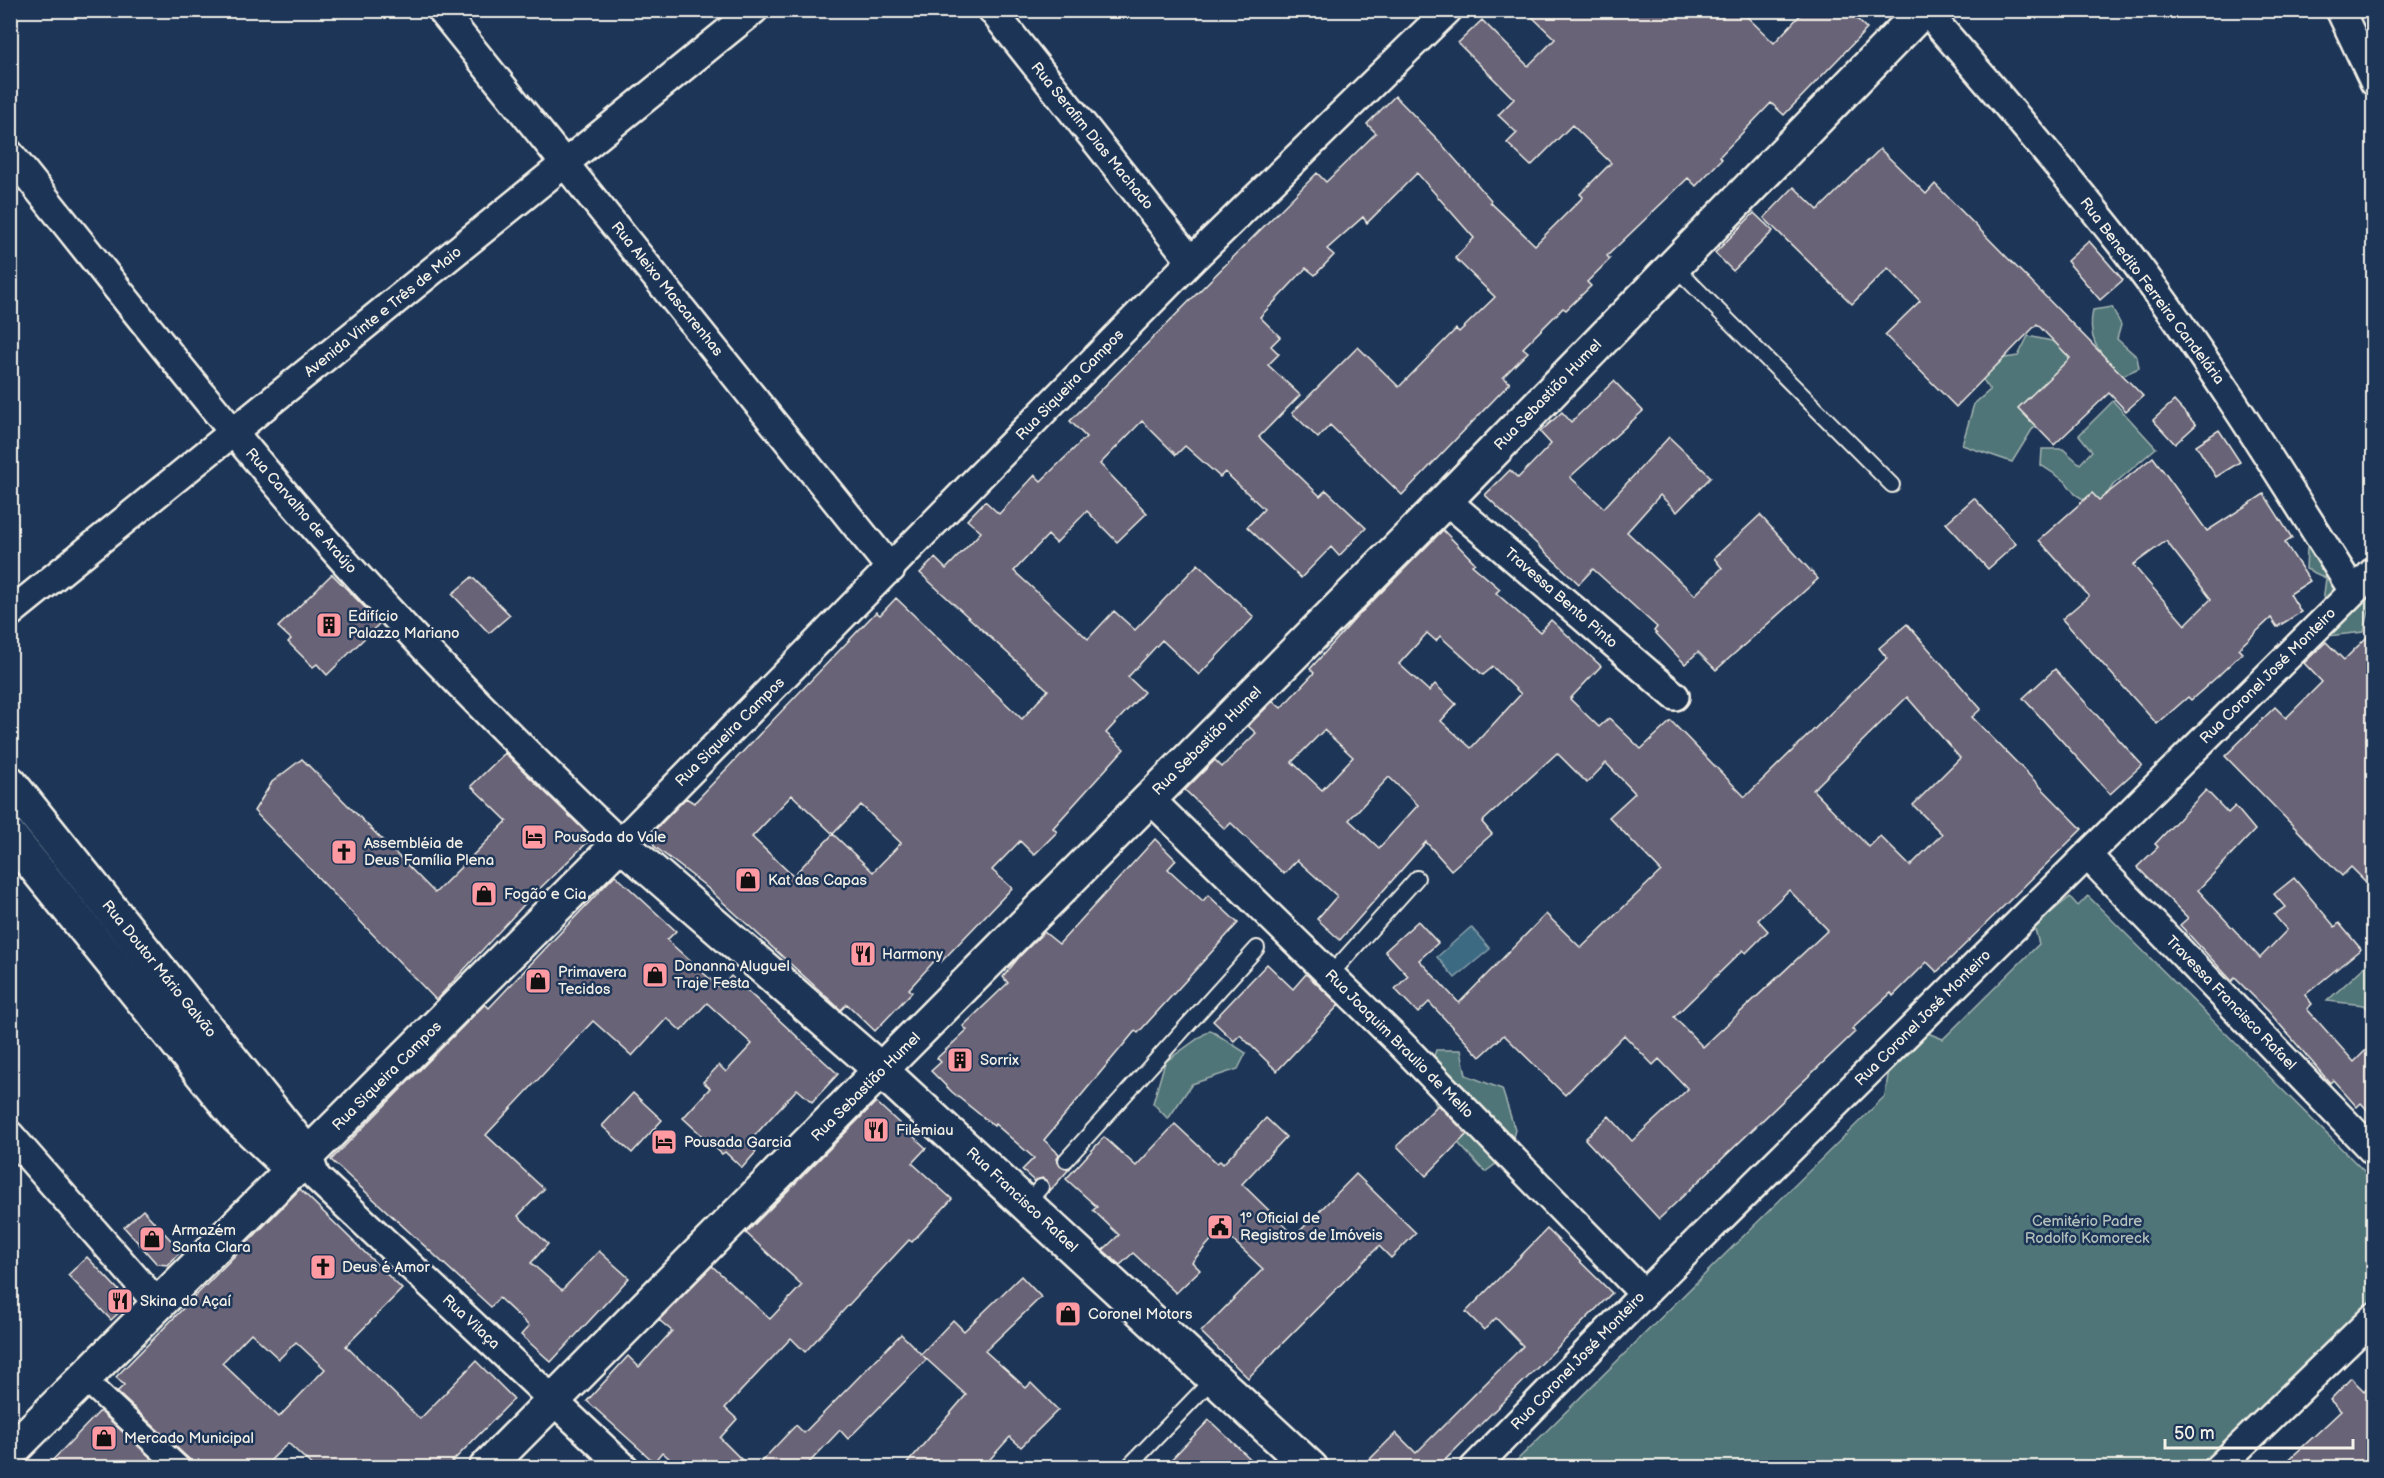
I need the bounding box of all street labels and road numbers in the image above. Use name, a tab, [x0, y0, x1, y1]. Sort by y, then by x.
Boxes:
street label: Rua Serafim Dias Machado	[1027, 58, 1157, 214]
street label: Rua Benedito Ferreira Candelária	[2075, 194, 2229, 388]
street label: Rua Aleixo Mascarenhas	[607, 218, 727, 361]
street label: Avenida Vinte e Três de Maio	[300, 243, 466, 381]
street label: Rua Siqueira Campos	[1012, 325, 1128, 445]
street label: Rua Sebastião Humel	[1490, 336, 1606, 454]
street label: Rua Carvalho de Araújo	[241, 444, 361, 578]
street label: Travessa Bento Pinto	[1501, 544, 1621, 652]
street label: Rua Coronel José Monteiro	[2196, 604, 2340, 748]
street label: Rua Siqueira Campos	[671, 673, 789, 791]
street label: Rua Sebastião Humel	[1148, 682, 1266, 800]
street label: Rua Doutor Mário Galvão	[98, 896, 220, 1042]
street label: Travessa Francisco Rafael	[2162, 932, 2300, 1074]
street label: Rua Coronel José Monteiro	[1851, 946, 1995, 1090]
street label: Rua Joaquim Braulio de Mello	[1321, 966, 1477, 1122]
street label: Rua Siqueira Campos	[328, 1017, 446, 1135]
street label: Rua Sebastião Humel	[807, 1028, 925, 1146]
street label: Rua Francisco Rafael	[962, 1143, 1082, 1257]
street label: Rua Coronel José Monteiro	[1507, 1288, 1649, 1434]
street label: Rua Vilaça	[438, 1290, 504, 1354]

